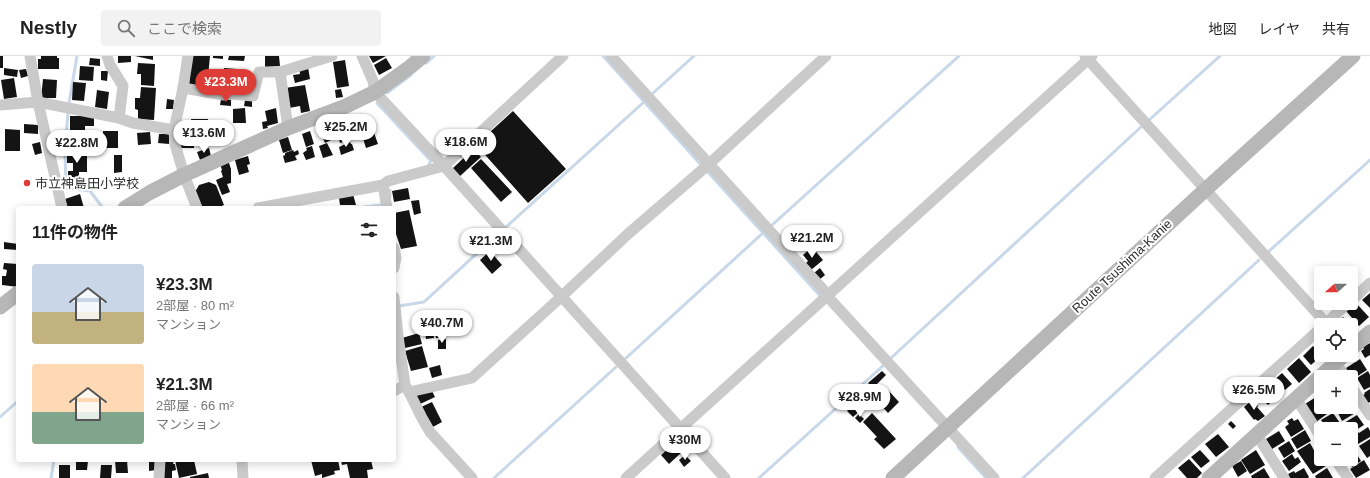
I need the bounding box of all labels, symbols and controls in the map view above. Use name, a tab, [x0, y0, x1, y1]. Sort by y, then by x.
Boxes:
search box	[101, 10, 381, 46]
text: Nestly	[20, 17, 77, 38]
icon: search	[115, 17, 137, 39]
text: ここで検索	[147, 20, 222, 37]
text: 地図	[1208, 21, 1236, 37]
text: レイヤ	[1258, 21, 1300, 37]
text: 共有	[1322, 21, 1350, 37]
pin: ¥23.3M	[193, 69, 259, 103]
text: ¥23.3M	[204, 74, 248, 89]
pin: ¥25.2M	[313, 114, 379, 148]
text: ¥25.2M	[324, 119, 368, 134]
pin: ¥13.6M	[171, 120, 237, 154]
text: ¥13.6M	[182, 125, 226, 140]
pin: ¥18.6M	[433, 129, 499, 163]
pin: ¥22.8M	[44, 130, 110, 164]
text: ¥18.6M	[444, 134, 488, 149]
text: ¥22.8M	[55, 135, 99, 150]
place label: 市立神島田小学校	[35, 176, 139, 191]
marker: 市立神島田小学校	[22, 178, 32, 188]
street label: Route Tsushima-Kanie	[1069, 216, 1175, 316]
icon: filters	[358, 219, 380, 241]
text: 11件の物件	[32, 223, 118, 242]
pin: ¥21.2M	[779, 225, 845, 259]
pin: ¥21.3M	[458, 228, 524, 262]
text: ¥21.2M	[790, 230, 834, 245]
text: ¥21.3M	[469, 233, 513, 248]
north arrow	[1314, 266, 1358, 310]
map controls	[1314, 266, 1358, 466]
text: ¥23.3M	[156, 275, 213, 294]
icon: home	[64, 280, 112, 328]
text: 2部屋 · 80 m²	[156, 298, 234, 313]
pin: ¥40.7M	[409, 310, 475, 344]
text: ¥40.7M	[420, 315, 464, 330]
text: マンション	[156, 317, 221, 332]
button: locate	[1314, 318, 1358, 362]
button: +	[1314, 370, 1358, 414]
text: ¥21.3M	[156, 375, 213, 394]
pin: ¥26.5M	[1221, 377, 1287, 411]
icon: home	[64, 380, 112, 428]
text: ¥26.5M	[1232, 382, 1276, 397]
pin: ¥28.9M	[827, 384, 893, 418]
text: ¥28.9M	[838, 389, 882, 404]
text: 2部屋 · 66 m²	[156, 398, 234, 413]
text: マンション	[156, 417, 221, 432]
button: −	[1314, 422, 1358, 466]
pin: ¥30M	[661, 427, 709, 461]
text: ¥30M	[669, 432, 701, 447]

